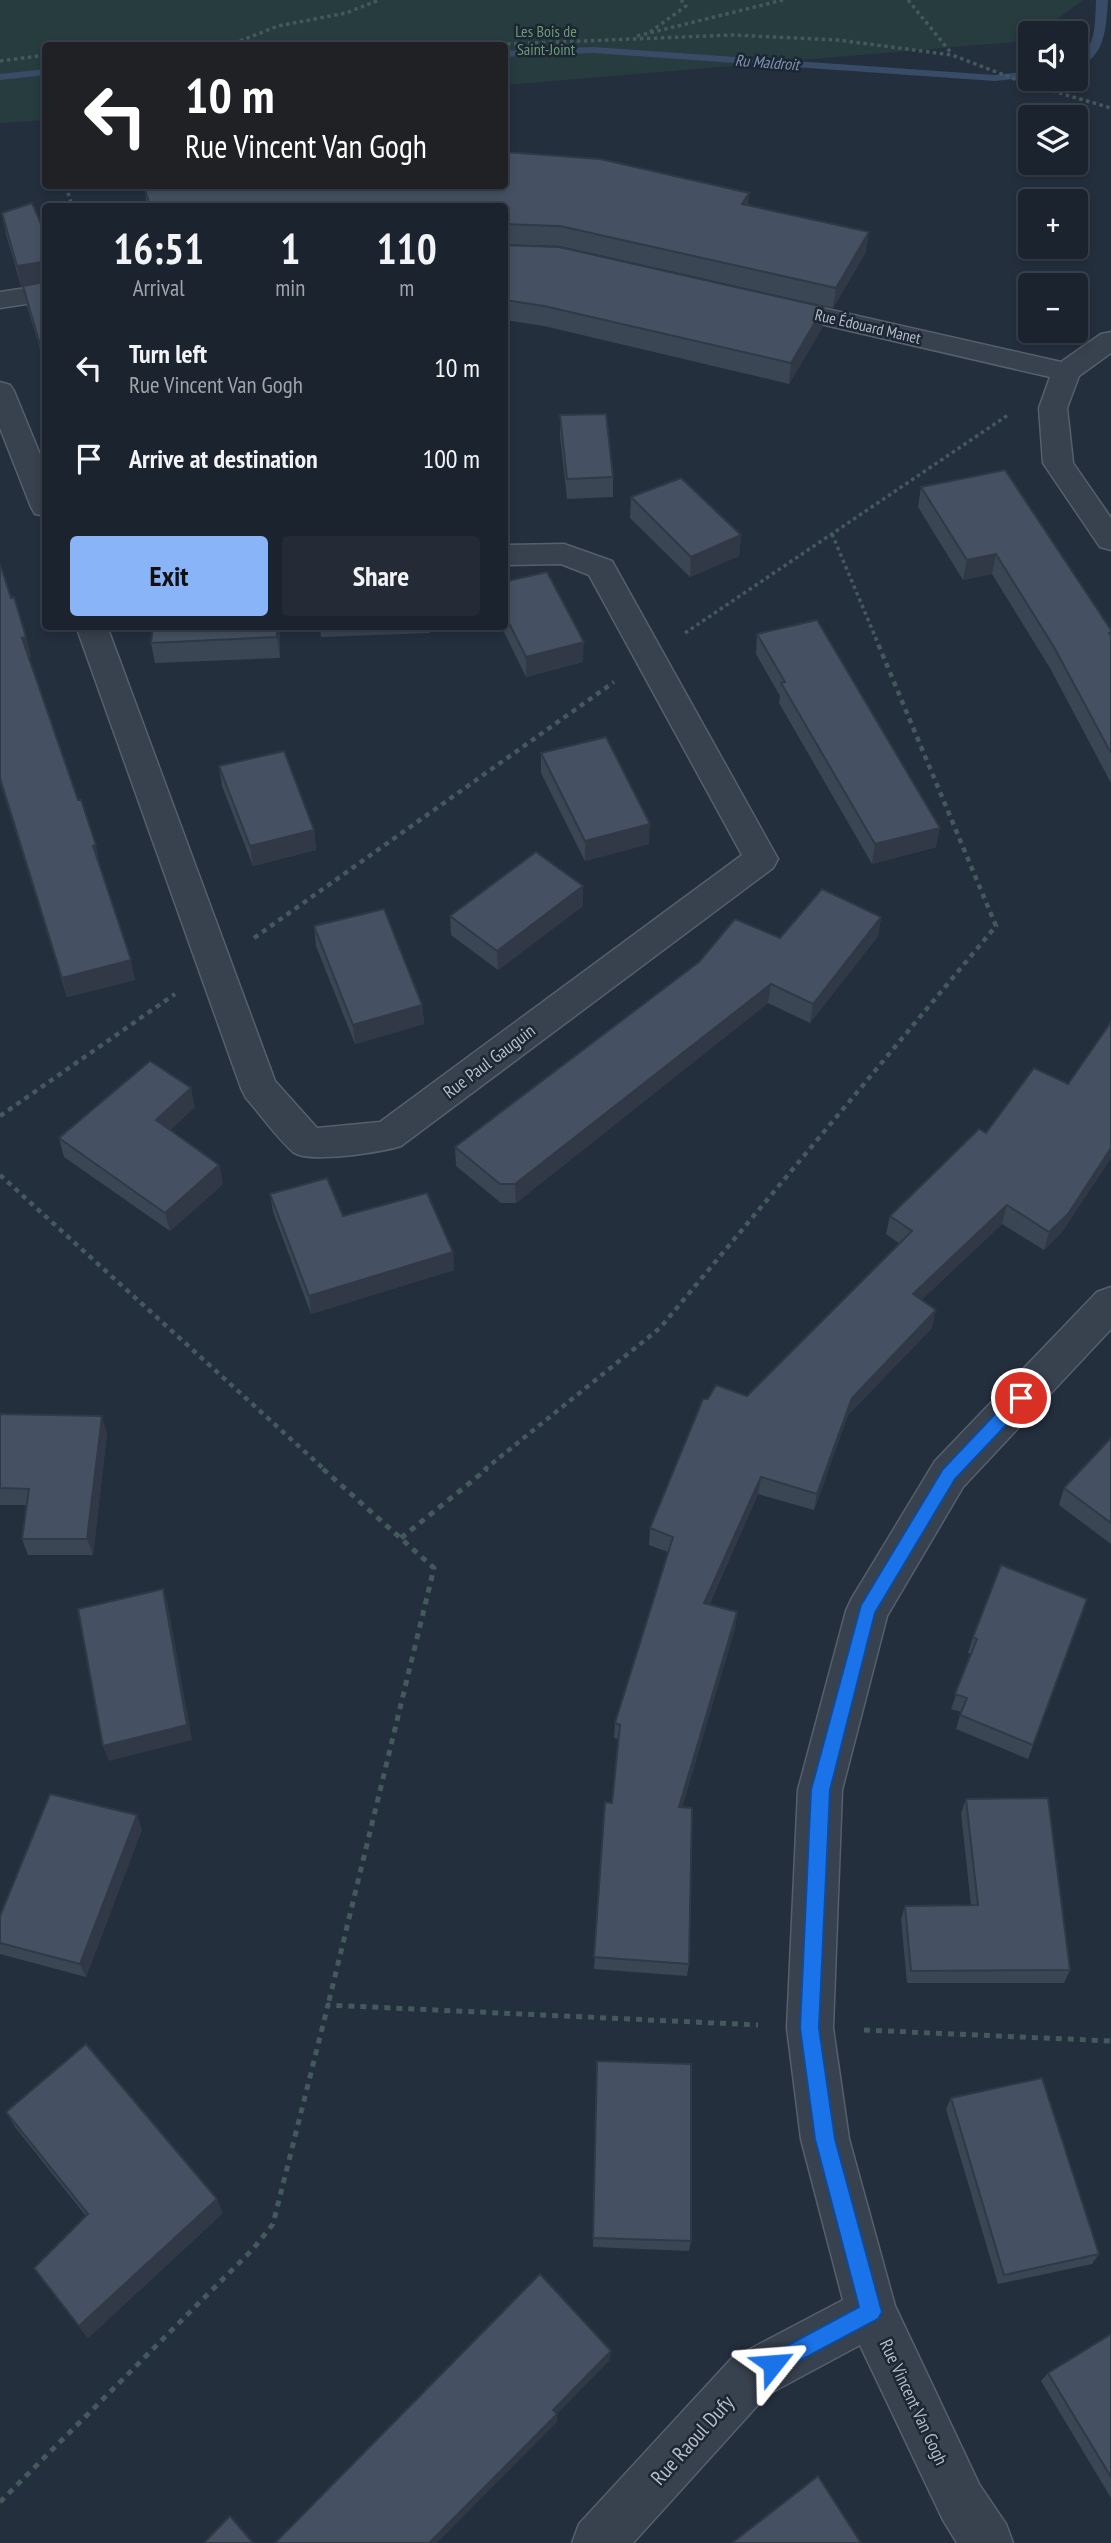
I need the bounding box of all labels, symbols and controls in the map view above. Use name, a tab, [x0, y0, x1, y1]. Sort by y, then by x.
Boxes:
park label: Les Bois de Saint-Joint	[515, 21, 577, 59]
map controls	[1018, 21, 1088, 343]
button: sound	[1018, 21, 1088, 91]
water label: Ru Maldroit	[734, 50, 801, 74]
text: 10 m	[185, 63, 274, 127]
icon: left	[70, 70, 161, 161]
button: layers	[1018, 105, 1088, 175]
text: Rue Vincent Van Gogh	[185, 125, 427, 167]
button: +	[1018, 189, 1088, 259]
text: 16:51	[113, 221, 204, 276]
text: 1	[280, 221, 300, 276]
text: 110	[377, 221, 437, 276]
text: Arrival	[133, 273, 185, 302]
text: min	[275, 273, 305, 302]
text: m	[399, 273, 414, 302]
button: −	[1018, 273, 1088, 343]
street label: Rue Édouard Manet	[813, 304, 923, 348]
text: Turn left	[129, 337, 207, 370]
icon: left	[70, 349, 108, 387]
text: 10 m	[434, 351, 480, 384]
text: Rue Vincent Van Gogh	[129, 370, 303, 399]
icon: arrive	[70, 440, 108, 478]
text: Arrive at destination	[129, 442, 318, 475]
text: 100 m	[422, 442, 480, 475]
button: Exit	[70, 536, 268, 616]
button: Share	[282, 536, 480, 616]
street label: Rue Paul Gauguin	[438, 1019, 540, 1103]
pin	[991, 1368, 1051, 1428]
icon: arrive	[1002, 1379, 1040, 1417]
position arrow	[736, 2327, 810, 2401]
street label: Rue Vincent Van Gogh	[875, 2335, 953, 2469]
street label: Rue Raoul Dufy	[645, 2389, 739, 2491]

